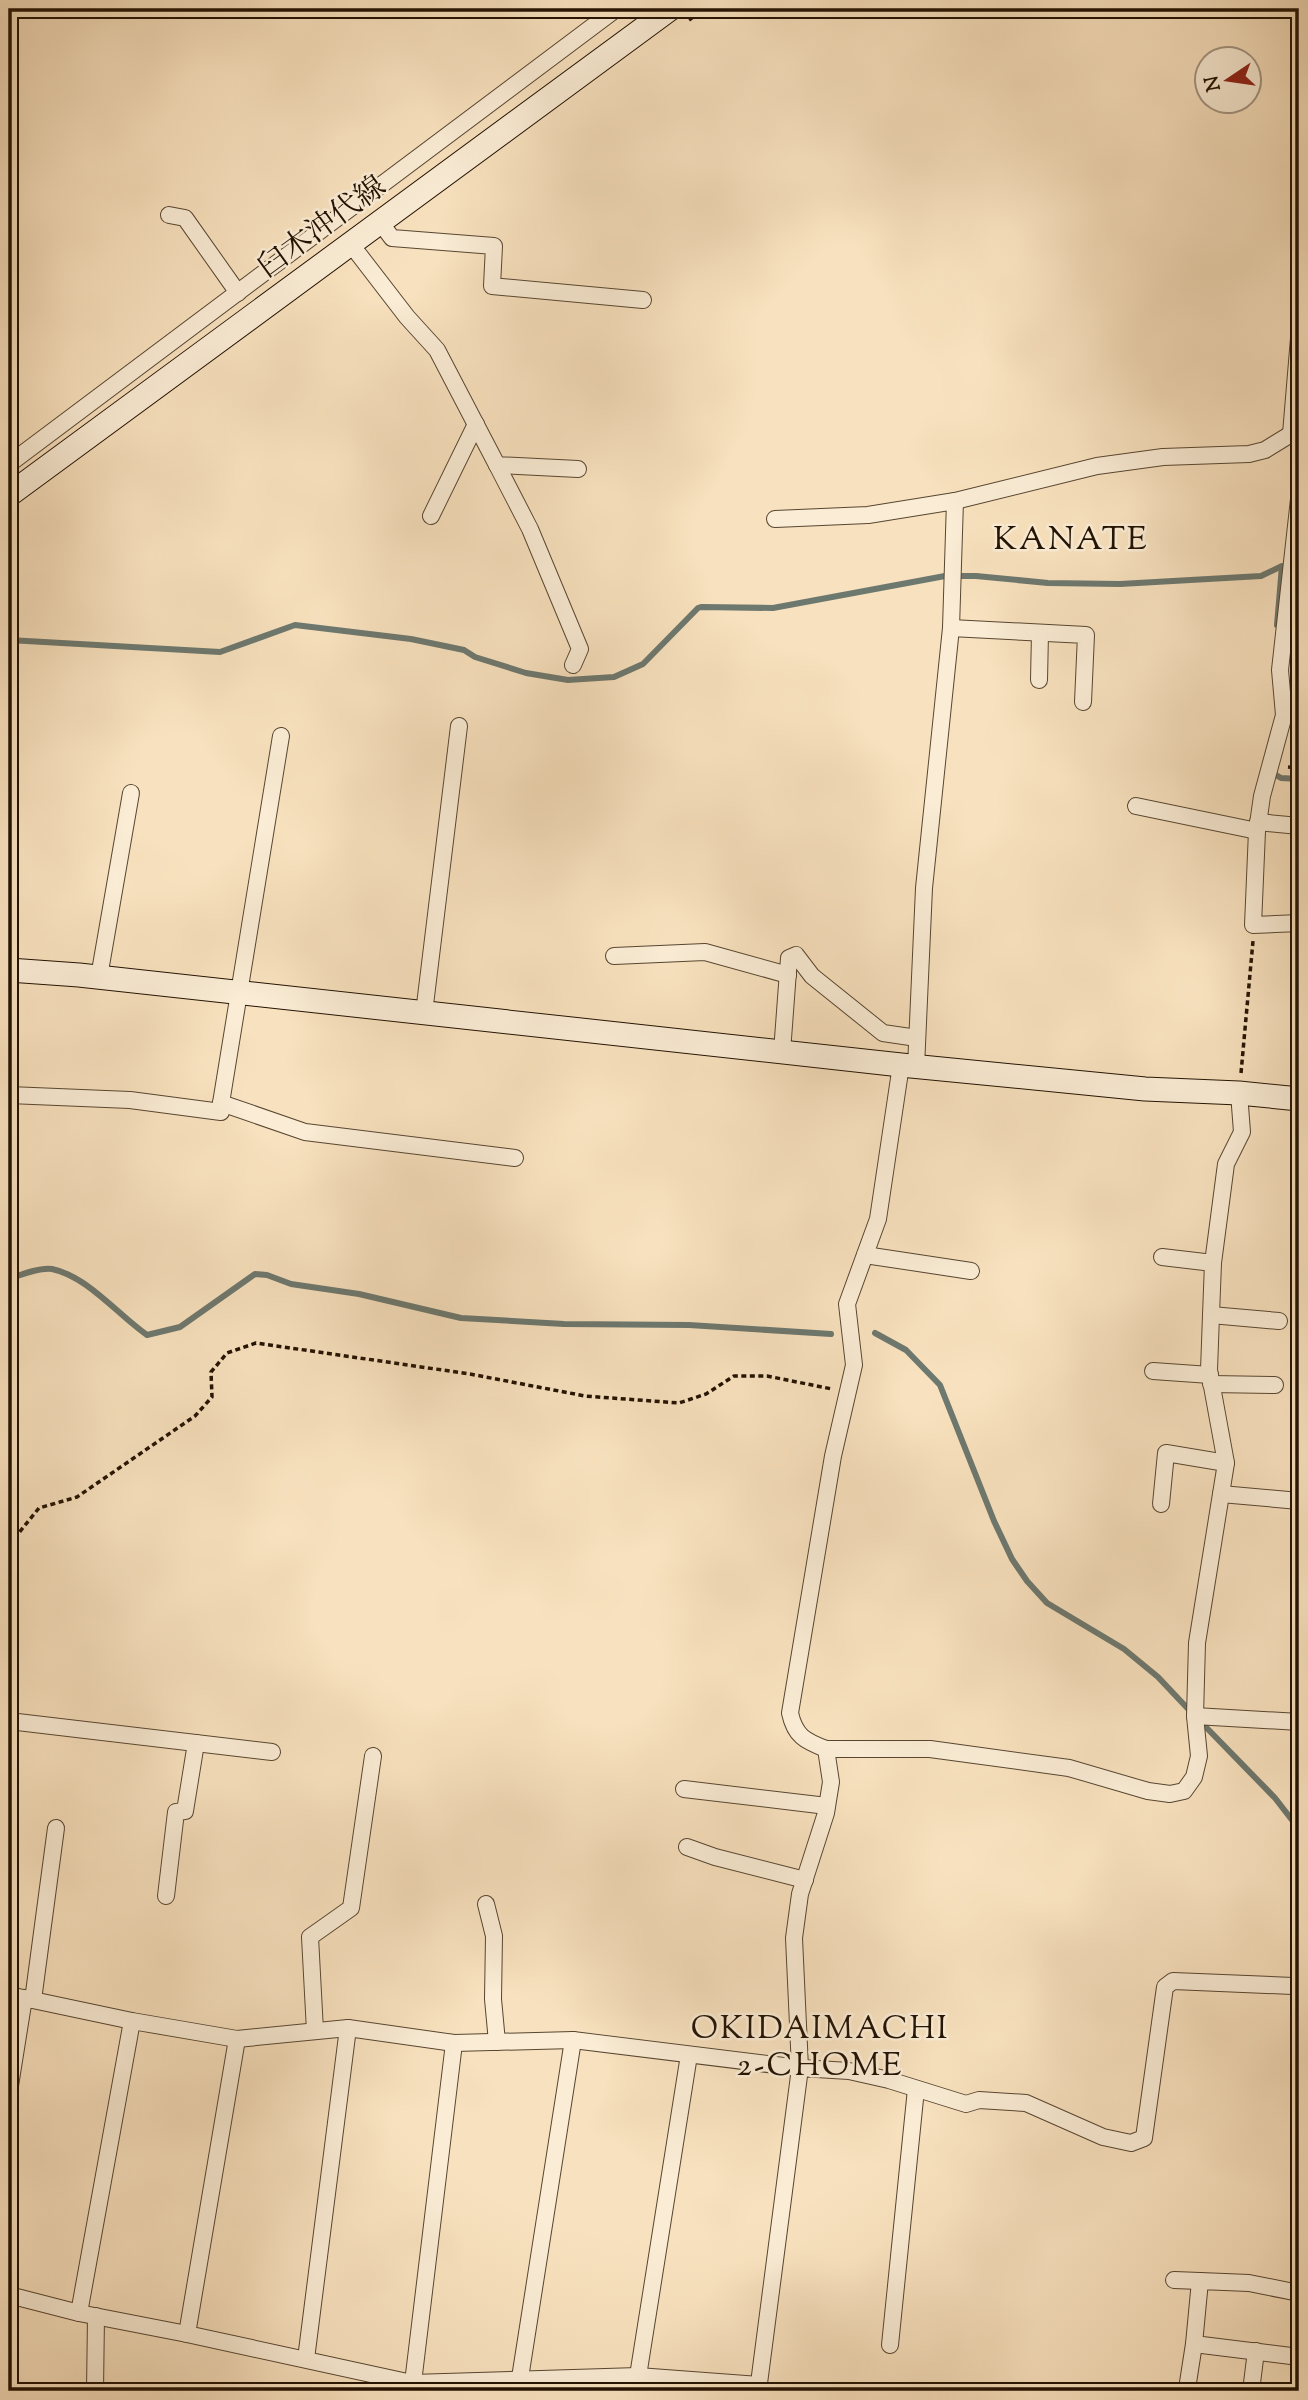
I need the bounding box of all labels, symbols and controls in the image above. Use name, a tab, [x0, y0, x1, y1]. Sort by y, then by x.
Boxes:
north arrow	[1192, 46, 1262, 116]
text: N	[1199, 73, 1229, 94]
street label: 臼木沖代線	[249, 167, 396, 290]
district label: KANATE	[993, 517, 1149, 565]
district label: OKIDAIMACHI 2-CHOME	[691, 2007, 949, 2090]

